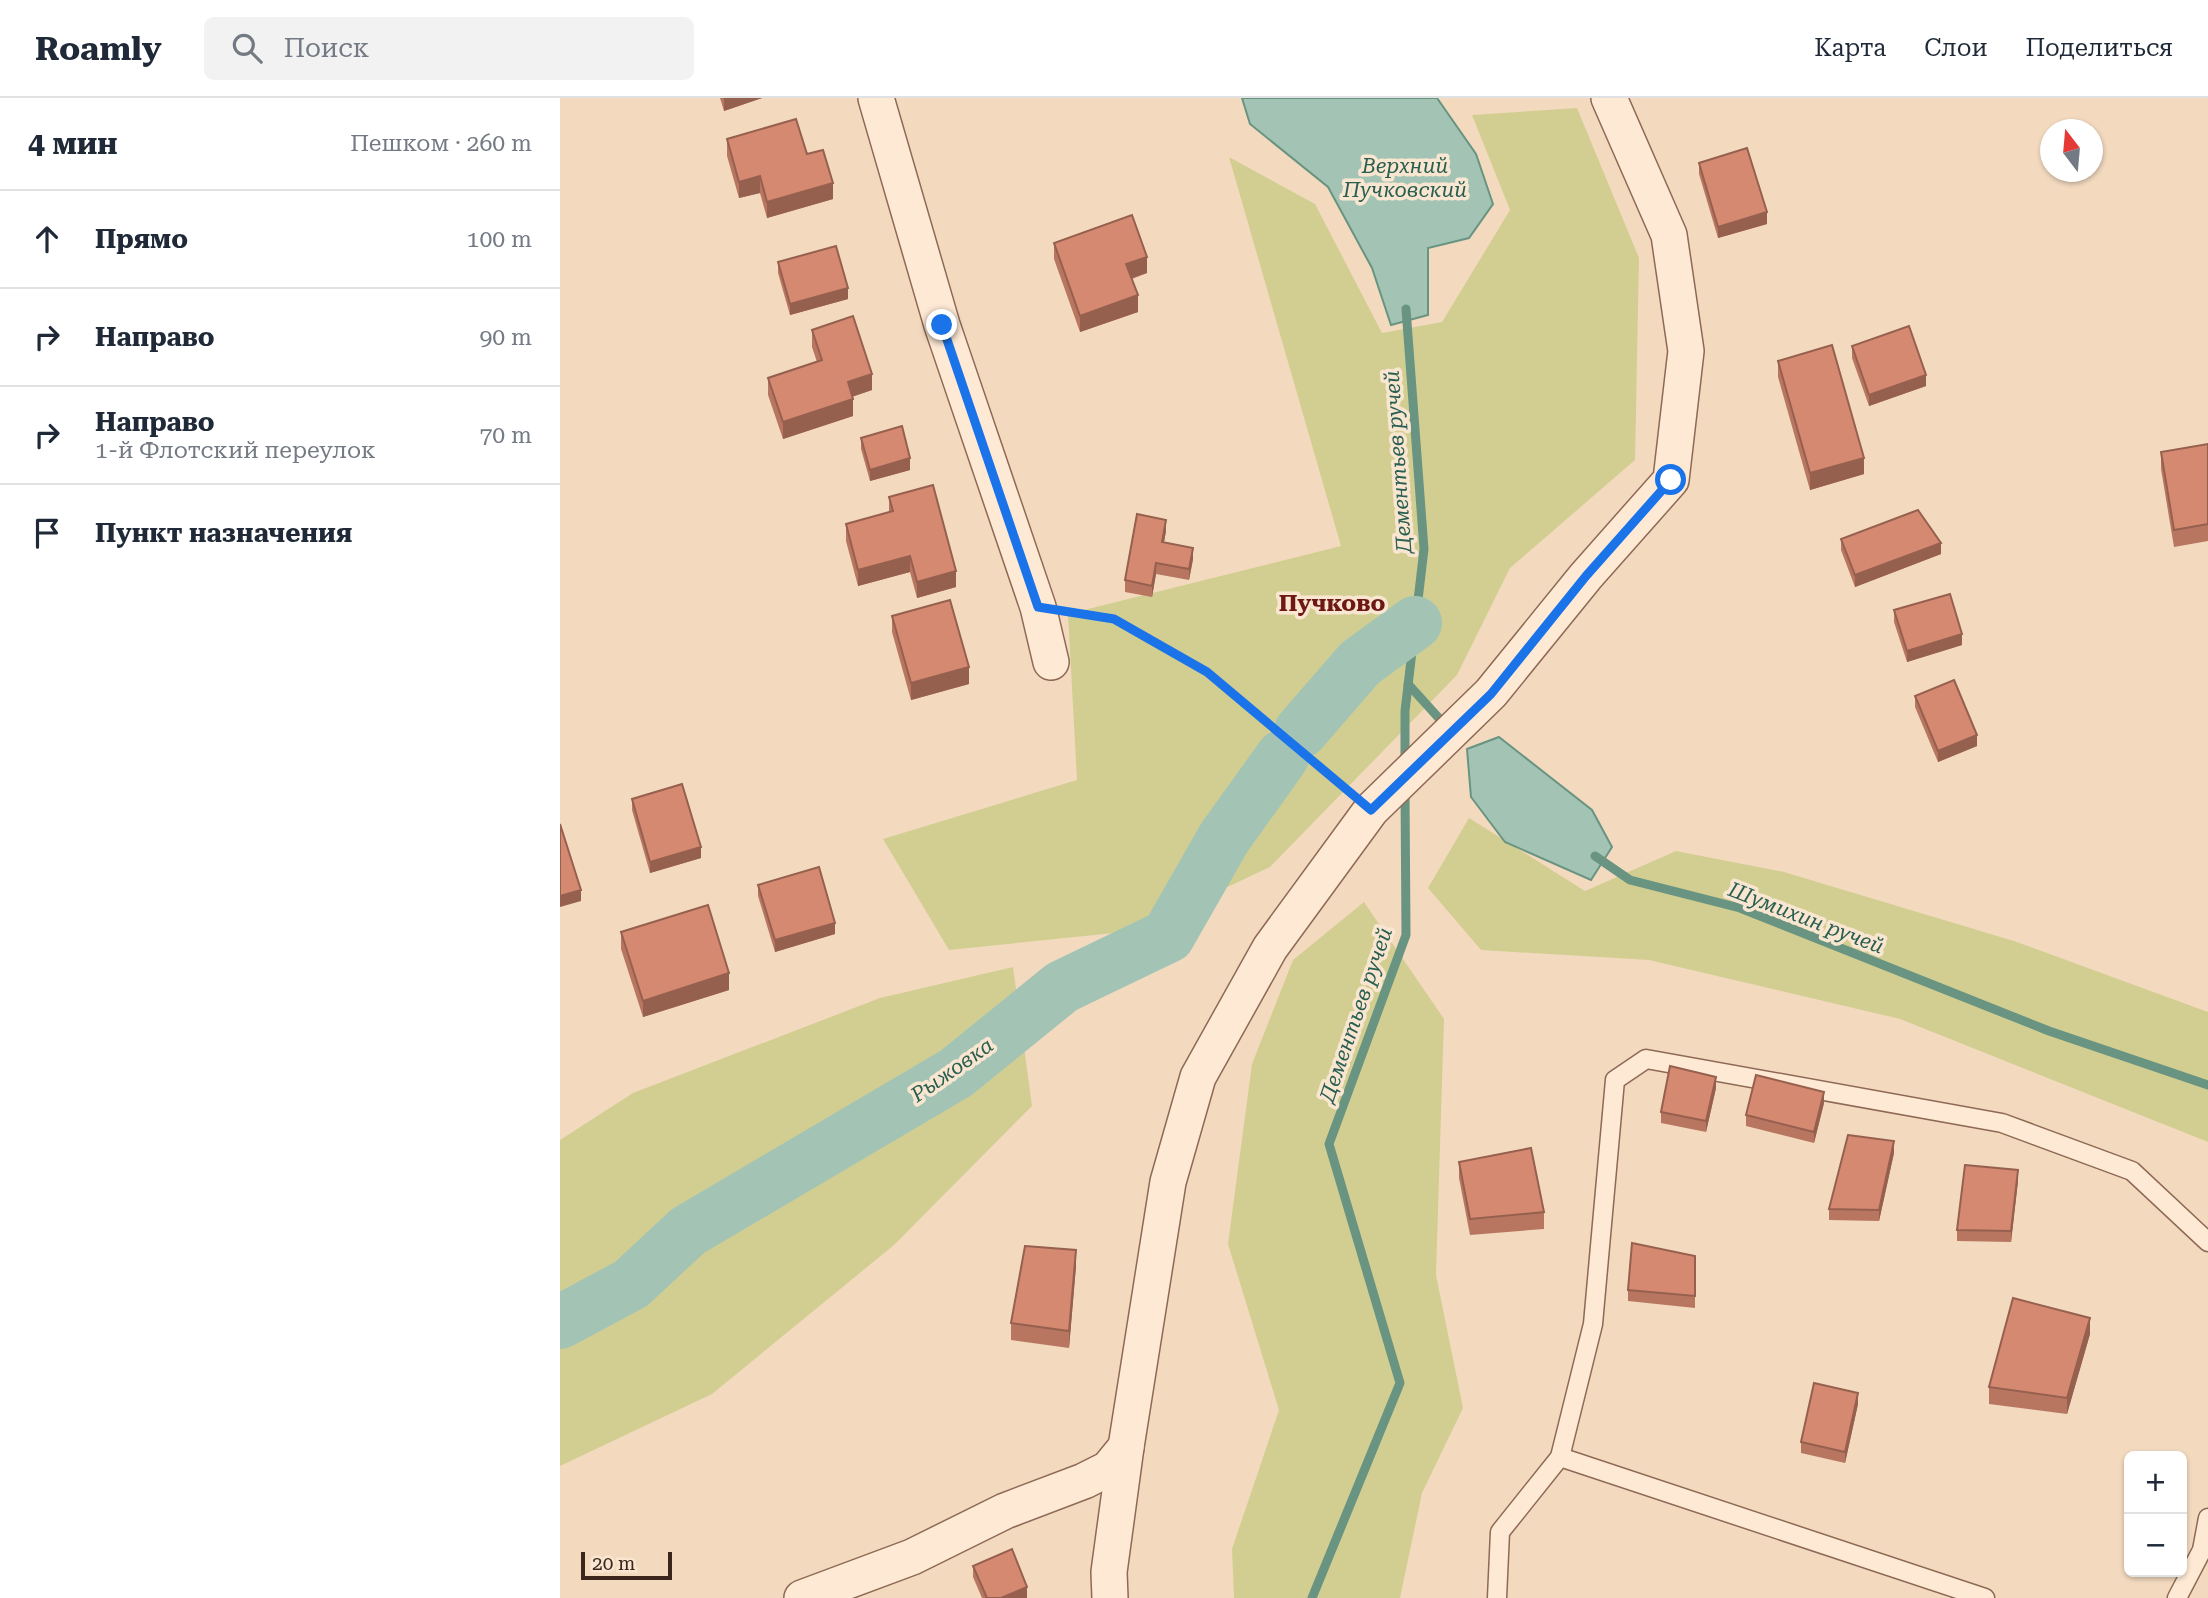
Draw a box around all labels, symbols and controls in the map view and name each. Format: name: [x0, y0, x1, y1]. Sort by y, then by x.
search box: [204, 17, 694, 80]
text: Roamly: [35, 29, 162, 68]
icon: search: [228, 29, 266, 67]
text: Поиск: [284, 33, 369, 63]
text: Карта: [1814, 34, 1886, 62]
text: Слои: [1924, 34, 1987, 62]
text: Поделиться: [2025, 34, 2173, 62]
north arrow: [2040, 119, 2103, 182]
text: 4 мин: [28, 126, 118, 161]
text: Пешком · 260 m: [350, 130, 532, 157]
water label: Верхний Пучковский: [1342, 154, 1467, 202]
icon: ahead: [28, 220, 66, 258]
text: Прямо: [95, 224, 188, 254]
text: 100 m: [467, 226, 532, 253]
route end: [926, 309, 957, 340]
icon: right: [28, 318, 66, 356]
text: Направо: [95, 322, 215, 352]
text: 90 m: [479, 324, 532, 351]
water label: Дементьев ручей: [1380, 370, 1417, 556]
text: Направо: [95, 407, 215, 437]
icon: right: [28, 416, 66, 454]
text: 70 m: [479, 422, 532, 449]
text: 1-й Флотский переулок: [95, 437, 376, 464]
route start: [1655, 464, 1686, 495]
icon: arrive: [28, 514, 66, 552]
text: Пункт назначения: [95, 518, 352, 548]
district label: Пучково: [1279, 590, 1385, 617]
water label: Шумихин ручей: [1724, 877, 1887, 959]
water label: Дементьев ручей: [1314, 924, 1397, 1108]
water label: Рыжовка: [905, 1033, 998, 1108]
map controls: [2124, 1451, 2187, 1577]
button: +: [2124, 1451, 2187, 1514]
button: −: [2124, 1514, 2187, 1577]
scale bar: [581, 1549, 672, 1581]
text: 20 m: [592, 1552, 635, 1575]

